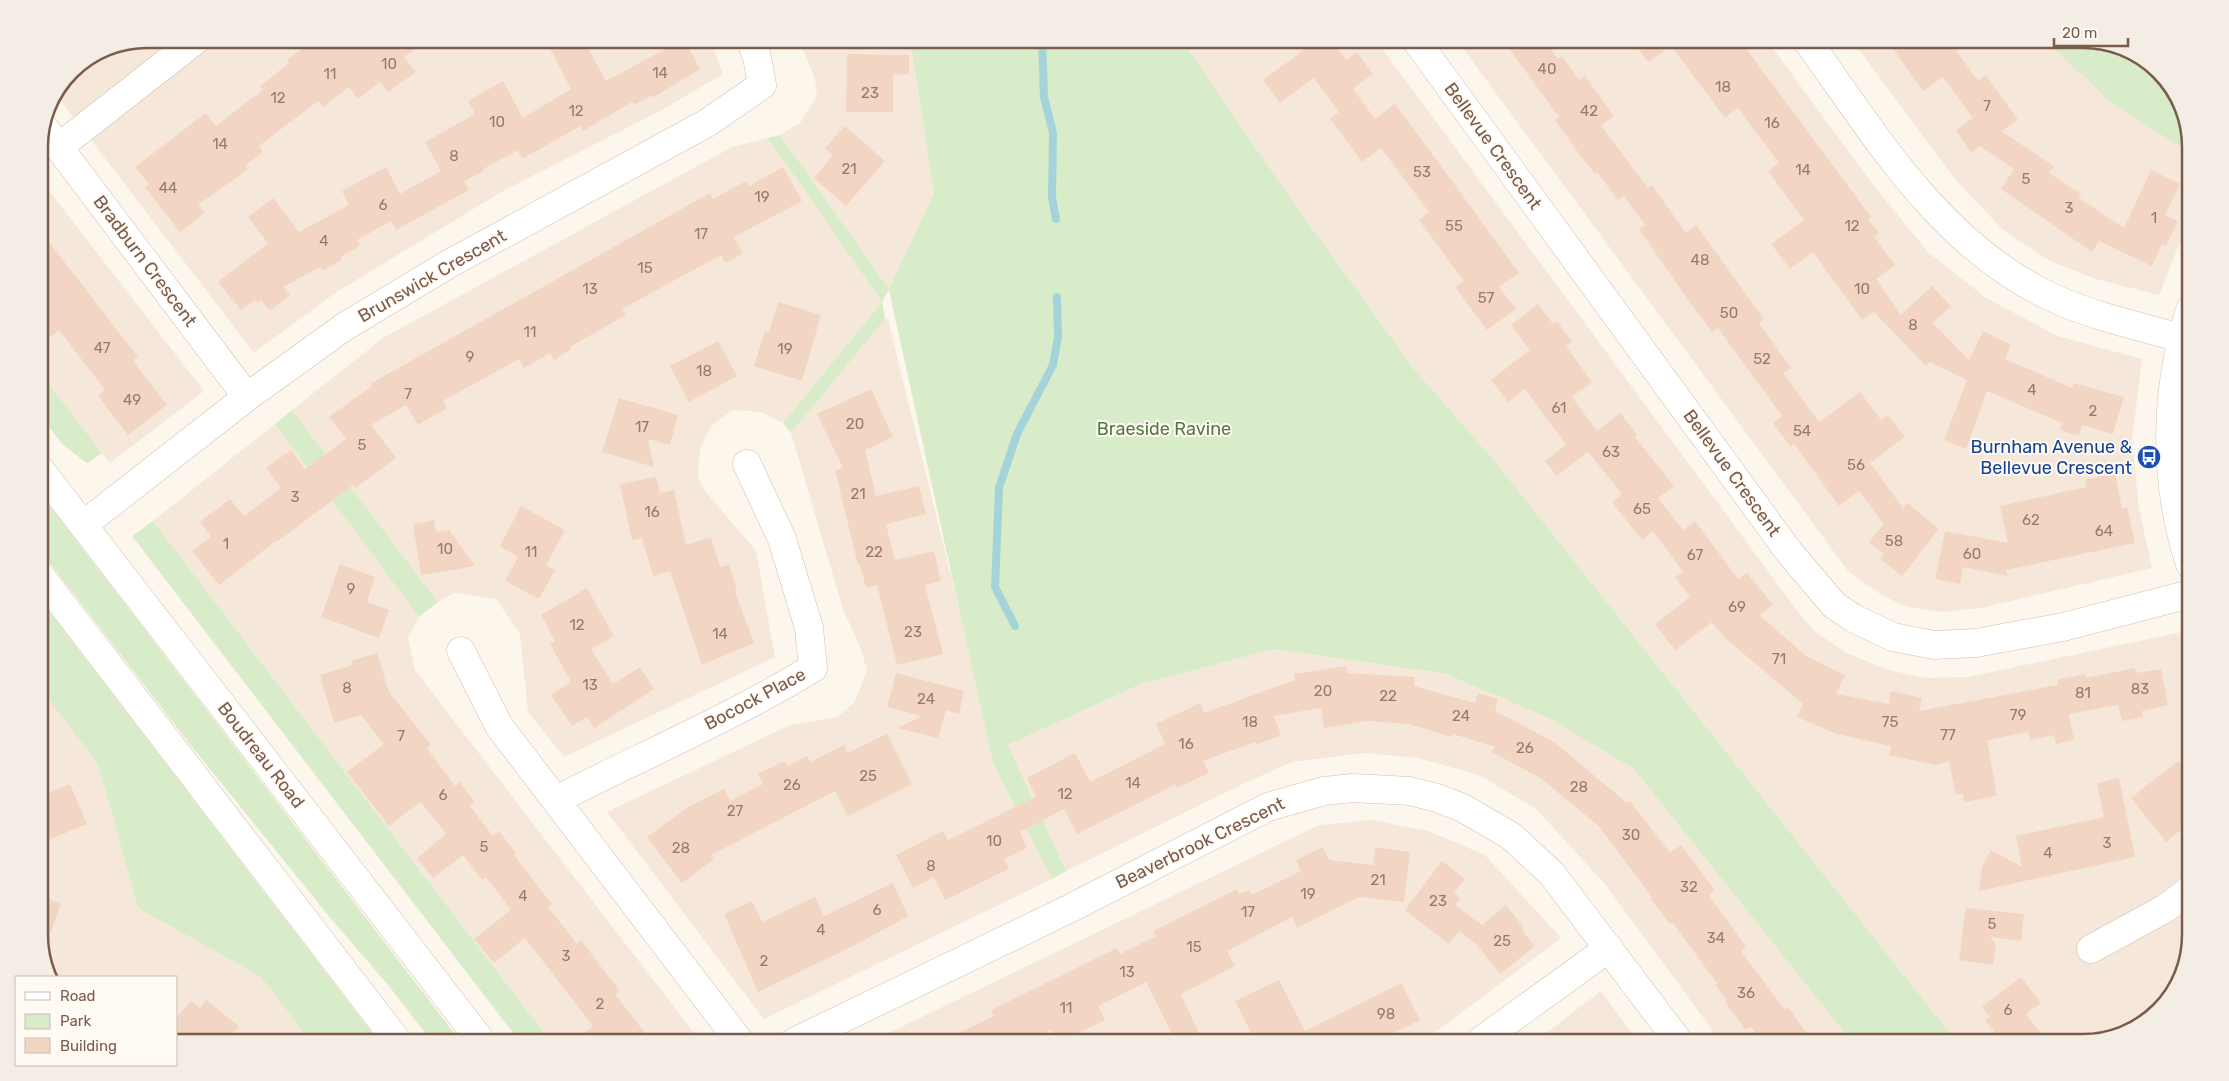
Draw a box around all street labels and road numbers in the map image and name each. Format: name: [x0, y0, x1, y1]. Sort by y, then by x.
street label: Bellevue Crescent: [1440, 78, 1546, 214]
street label: Bradburn Crescent: [88, 191, 202, 331]
street label: Brunswick Crescent: [354, 225, 510, 327]
street label: Bellevue Crescent: [1679, 405, 1785, 541]
street label: Bocock Place: [700, 663, 810, 735]
street label: Boudreau Road: [213, 698, 309, 812]
street label: Beaverbrook Crescent: [1112, 792, 1288, 894]

